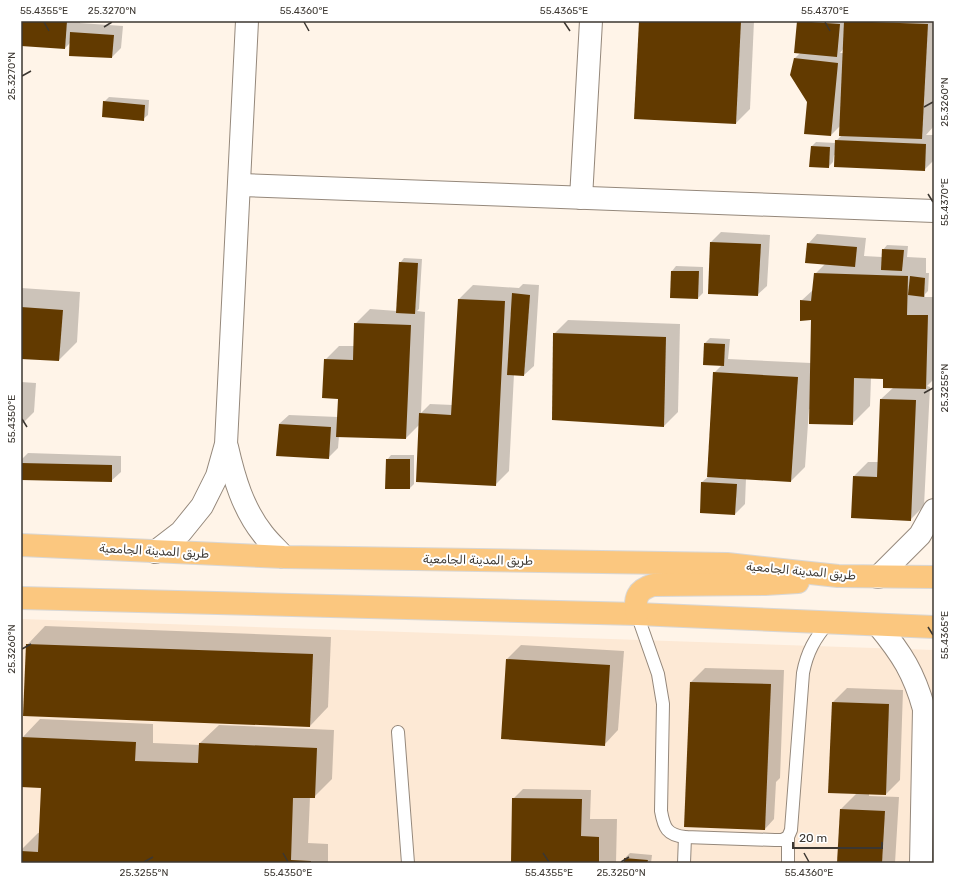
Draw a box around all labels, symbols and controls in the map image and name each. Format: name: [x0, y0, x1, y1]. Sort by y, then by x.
text: 55.4355°E: [20, 5, 68, 17]
text: 25.3270°N: [88, 5, 136, 17]
text: 55.4360°E: [280, 5, 328, 17]
text: 55.4365°E: [540, 5, 588, 17]
text: 55.4370°E: [801, 5, 849, 17]
text: 25.3270°N: [6, 52, 18, 100]
text: 25.3260°N: [939, 77, 951, 127]
text: 55.4370°E: [939, 178, 951, 226]
text: 25.3255°N: [939, 364, 951, 412]
text: 55.4350°E: [6, 395, 18, 443]
street label: طريق المدينة الجامعية: [99, 541, 209, 562]
street label: طريق المدينة الجامعية: [423, 552, 533, 569]
street label: طريق المدينة الجامعية: [745, 559, 857, 584]
text: 55.4365°E: [939, 611, 951, 659]
text: 25.3260°N: [6, 624, 18, 674]
scale bar: [793, 824, 882, 850]
text: 20 m: [799, 831, 827, 845]
text: 25.3255°N: [120, 867, 168, 879]
text: 55.4350°E: [264, 867, 312, 879]
text: 55.4355°E: [525, 867, 573, 879]
text: 25.3250°N: [596, 867, 646, 879]
text: 55.4360°E: [785, 867, 833, 879]

